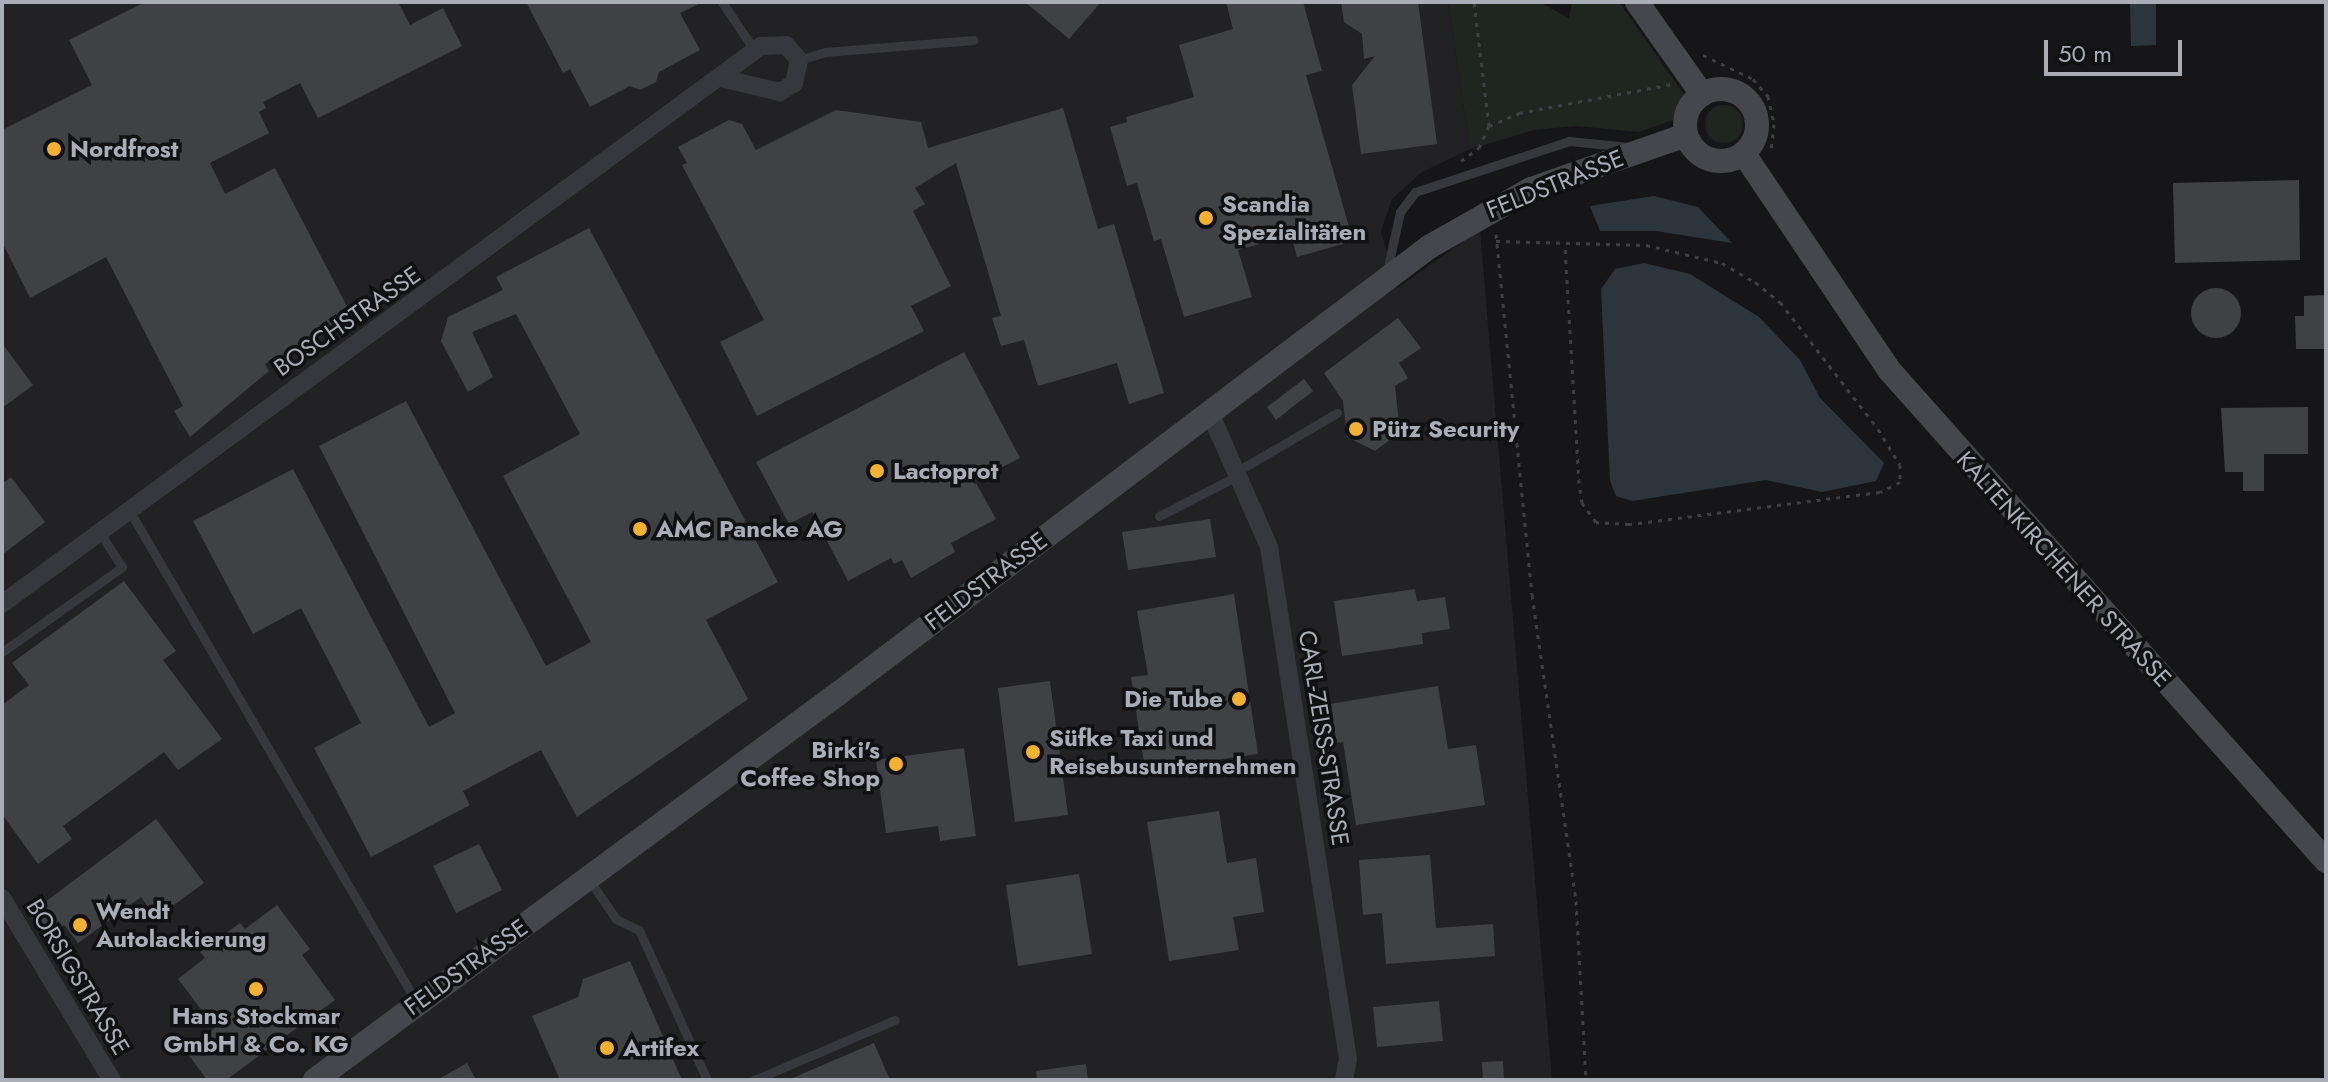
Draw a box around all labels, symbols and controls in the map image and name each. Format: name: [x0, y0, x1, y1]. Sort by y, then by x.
scale bar: [2048, 24, 2186, 74]
text: 50 m: [2058, 36, 2112, 71]
place label: Nordfrost: [70, 135, 178, 163]
marker: Nordfrost: [45, 140, 63, 158]
street label: FELDSTRASSE: [1482, 143, 1628, 225]
place label: Scandia Spezialitäten: [1222, 190, 1366, 246]
marker: Scandia Spezialitäten: [1197, 209, 1215, 227]
street label: BOSCHSTRASSE: [268, 260, 426, 382]
place label: Pütz Security: [1372, 415, 1519, 443]
marker: Pütz Security: [1347, 420, 1365, 438]
street label: KALTENKIRCHENER STRASSE: [1951, 445, 2177, 693]
place label: Lactoprot: [893, 457, 998, 485]
marker: Lactoprot: [868, 462, 886, 480]
place label: AMC Pancke AG: [656, 515, 843, 543]
marker: AMC Pancke AG: [631, 520, 649, 538]
street label: FELDSTRASSE: [919, 526, 1053, 636]
street label: CARL-ZEISS-STRASSE: [1293, 628, 1355, 848]
place label: Die Tube: [1124, 685, 1223, 713]
marker: Die Tube: [1230, 690, 1248, 708]
place label: Süfke Taxi und Reisebusunternehmen: [1049, 724, 1296, 780]
place label: Birki's Coffee Shop: [740, 736, 880, 792]
marker: Süfke Taxi und Reisebusunternehmen: [1024, 743, 1042, 761]
marker: Birki's Coffee Shop: [887, 755, 905, 773]
street label: BORSIGSTRASSE: [20, 894, 136, 1060]
place label: Wendt Autolackierung: [96, 897, 266, 953]
street label: FELDSTRASSE: [399, 913, 533, 1021]
marker: Wendt Autolackierung: [71, 916, 89, 934]
marker: Hans Stockmar GmbH & Co. KG: [247, 980, 265, 998]
place label: Hans Stockmar GmbH & Co. KG: [163, 1002, 349, 1058]
place label: Artifex: [623, 1034, 699, 1062]
marker: Artifex: [598, 1039, 616, 1057]

